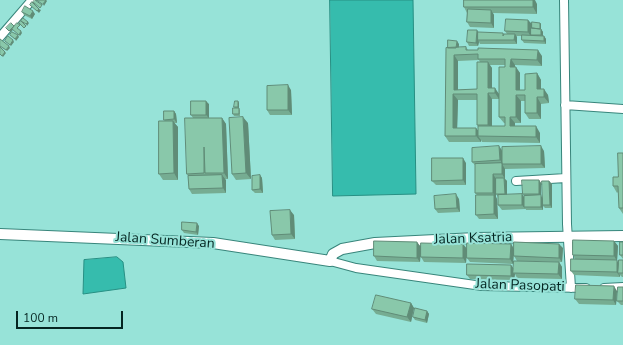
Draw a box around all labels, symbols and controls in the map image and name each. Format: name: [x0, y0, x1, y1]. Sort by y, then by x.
street label: Jalan Sumberan: [115, 229, 215, 253]
street label: Jalan Ksatria: [434, 229, 512, 249]
street label: Jalan Pasopati: [475, 276, 565, 296]
scale bar: [18, 303, 125, 329]
text: 100 m: [23, 310, 58, 326]

